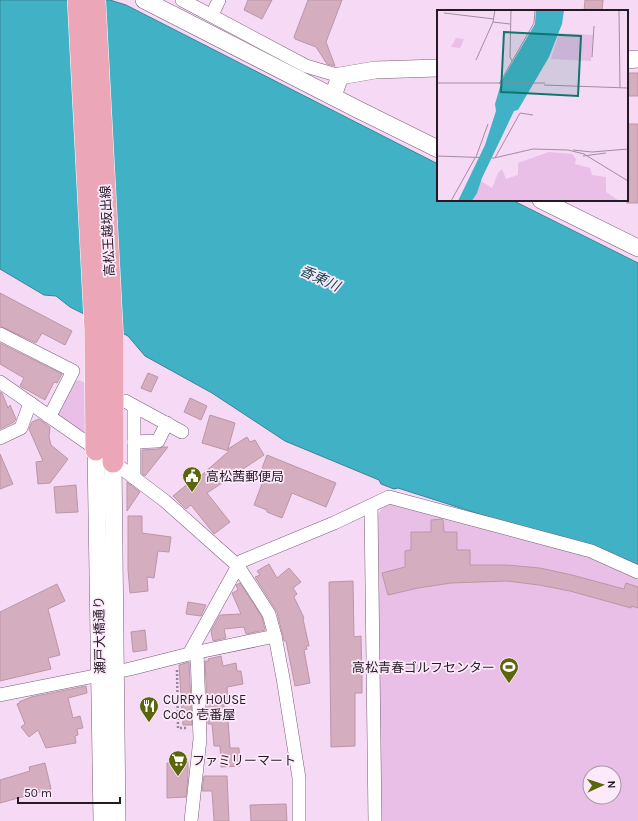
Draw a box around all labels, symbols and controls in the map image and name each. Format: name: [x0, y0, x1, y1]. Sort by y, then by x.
inset map: [437, 10, 628, 201]
street label: 高松王越坂出線: [98, 185, 117, 277]
water label: 香東川: [297, 262, 344, 296]
public building icon: 高松茜郵便局: [181, 465, 203, 493]
place label: 高松茜郵便局: [206, 469, 284, 484]
street label: 瀬戸大橋通り: [91, 596, 108, 674]
sports icon: 高松青春ゴルフセンター: [498, 656, 520, 684]
place label: 高松青春ゴルフセンター: [352, 660, 495, 675]
place label: CURRY HOUSE CoCo 壱番屋: [163, 692, 246, 722]
restaurant icon: CURRY HOUSE CoCo 壱番屋: [138, 695, 160, 723]
supermarket icon: ファミリーマート: [167, 749, 189, 777]
place label: ファミリーマート: [192, 753, 296, 768]
north arrow: [582, 765, 622, 805]
scale bar: [18, 779, 120, 805]
text: N: [605, 780, 618, 789]
text: 50 m: [24, 786, 52, 800]

